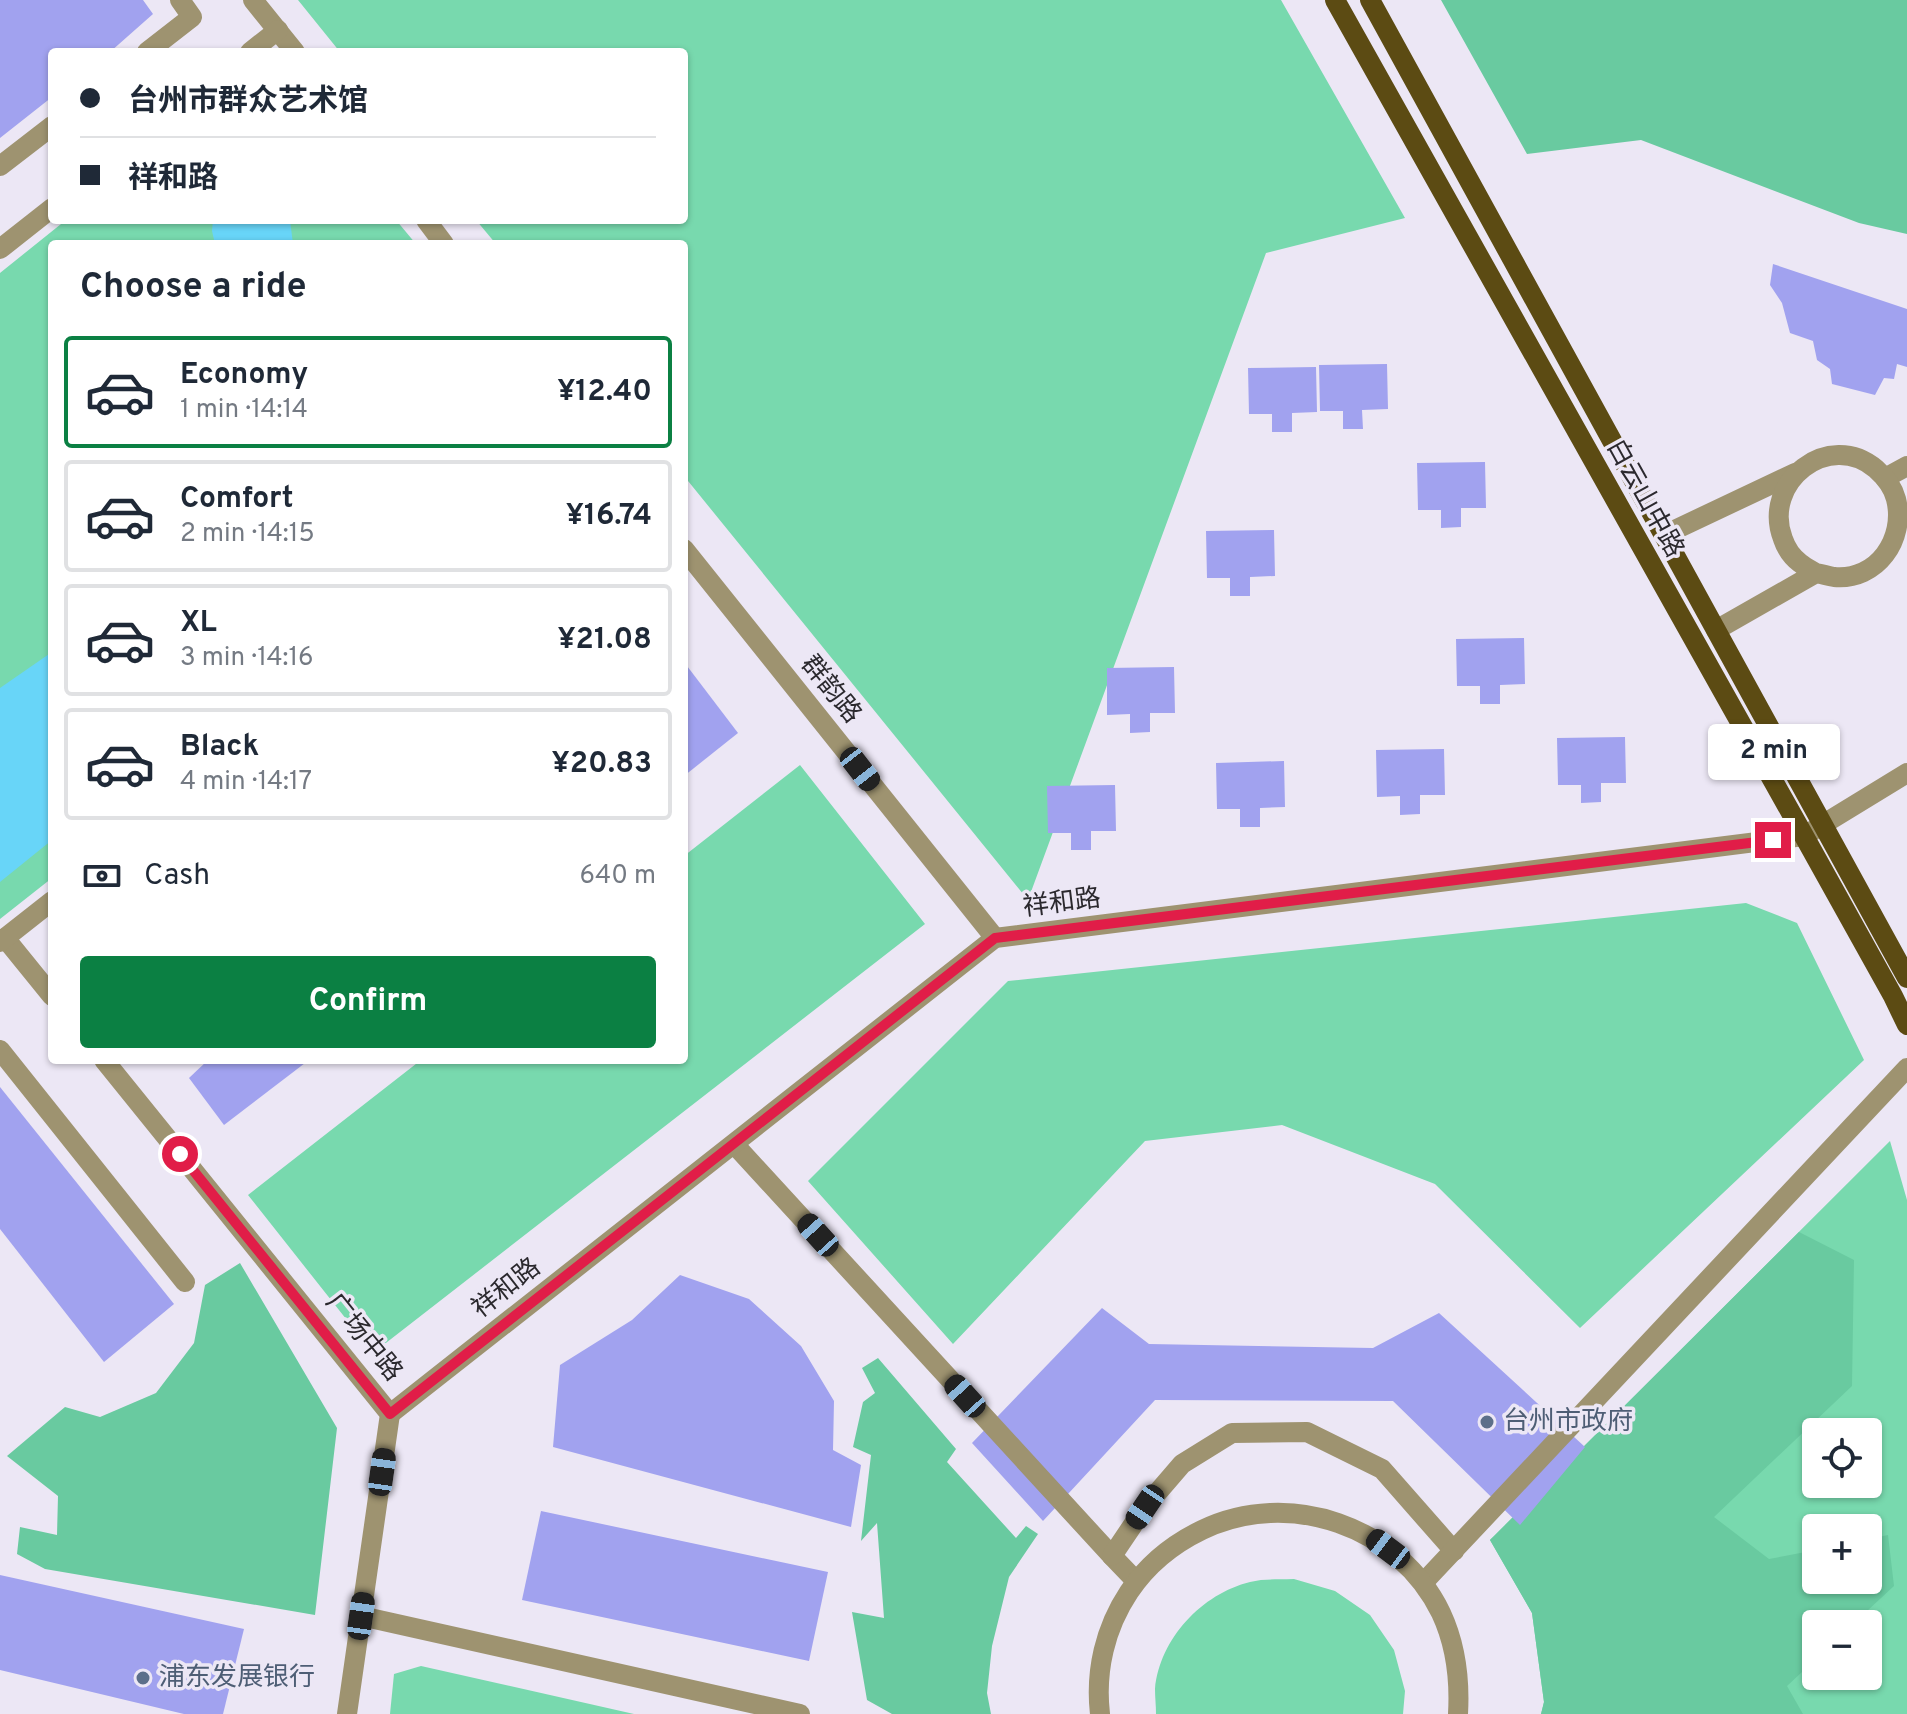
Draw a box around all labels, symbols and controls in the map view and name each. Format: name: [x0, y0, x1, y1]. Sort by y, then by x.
text: 台州市群众艺术馆: [128, 84, 368, 121]
text: 祥和路: [128, 161, 218, 198]
text: Choose a ride: [80, 265, 306, 311]
icon: car: [84, 356, 156, 428]
text: Economy: [180, 357, 308, 394]
text: ¥12.40: [557, 374, 652, 411]
text: 1 min · 14:14: [180, 394, 308, 427]
street label: 白云山中路: [1598, 434, 1690, 564]
icon: car: [84, 480, 156, 552]
text: Comfort: [180, 481, 293, 518]
text: ¥16.74: [566, 498, 652, 535]
text: 2 min · 14:15: [180, 518, 315, 551]
icon: car: [84, 604, 156, 676]
text: XL: [180, 605, 217, 642]
text: ¥21.08: [557, 622, 652, 659]
text: 3 min · 14:16: [180, 642, 314, 675]
street label: 群韵路: [793, 649, 867, 731]
callout: 2 min: [1707, 724, 1839, 780]
icon: car: [84, 728, 156, 800]
text: Black: [180, 729, 259, 766]
text: 2 min: [1740, 735, 1808, 768]
car: [836, 743, 884, 795]
text: ¥20.83: [552, 746, 652, 783]
text: 4 min · 14:17: [180, 766, 312, 799]
route end: [1755, 822, 1791, 858]
icon: cash: [80, 854, 124, 898]
text: Cash: [144, 858, 210, 895]
text: 640 m: [580, 860, 656, 893]
street label: 祥和路: [1021, 883, 1103, 925]
button: Confirm: [80, 956, 656, 1048]
route start: [162, 1136, 198, 1172]
car: [793, 1209, 843, 1261]
street label: 祥和路: [466, 1252, 548, 1326]
street label: 广场中路: [317, 1287, 409, 1389]
car: [940, 1370, 990, 1422]
place label: 台州市政府: [1503, 1406, 1633, 1439]
marker: 台州市政府: [1478, 1413, 1496, 1431]
map controls: [1802, 1418, 1882, 1690]
button: locate: [1802, 1418, 1882, 1498]
car: [367, 1447, 397, 1497]
car: [1122, 1480, 1168, 1534]
button: +: [1802, 1514, 1882, 1594]
car: [1362, 1525, 1414, 1573]
car: [346, 1591, 376, 1641]
button: −: [1802, 1610, 1882, 1690]
place label: 浦东发展银行: [159, 1662, 315, 1695]
marker: 浦东发展银行: [134, 1669, 152, 1687]

